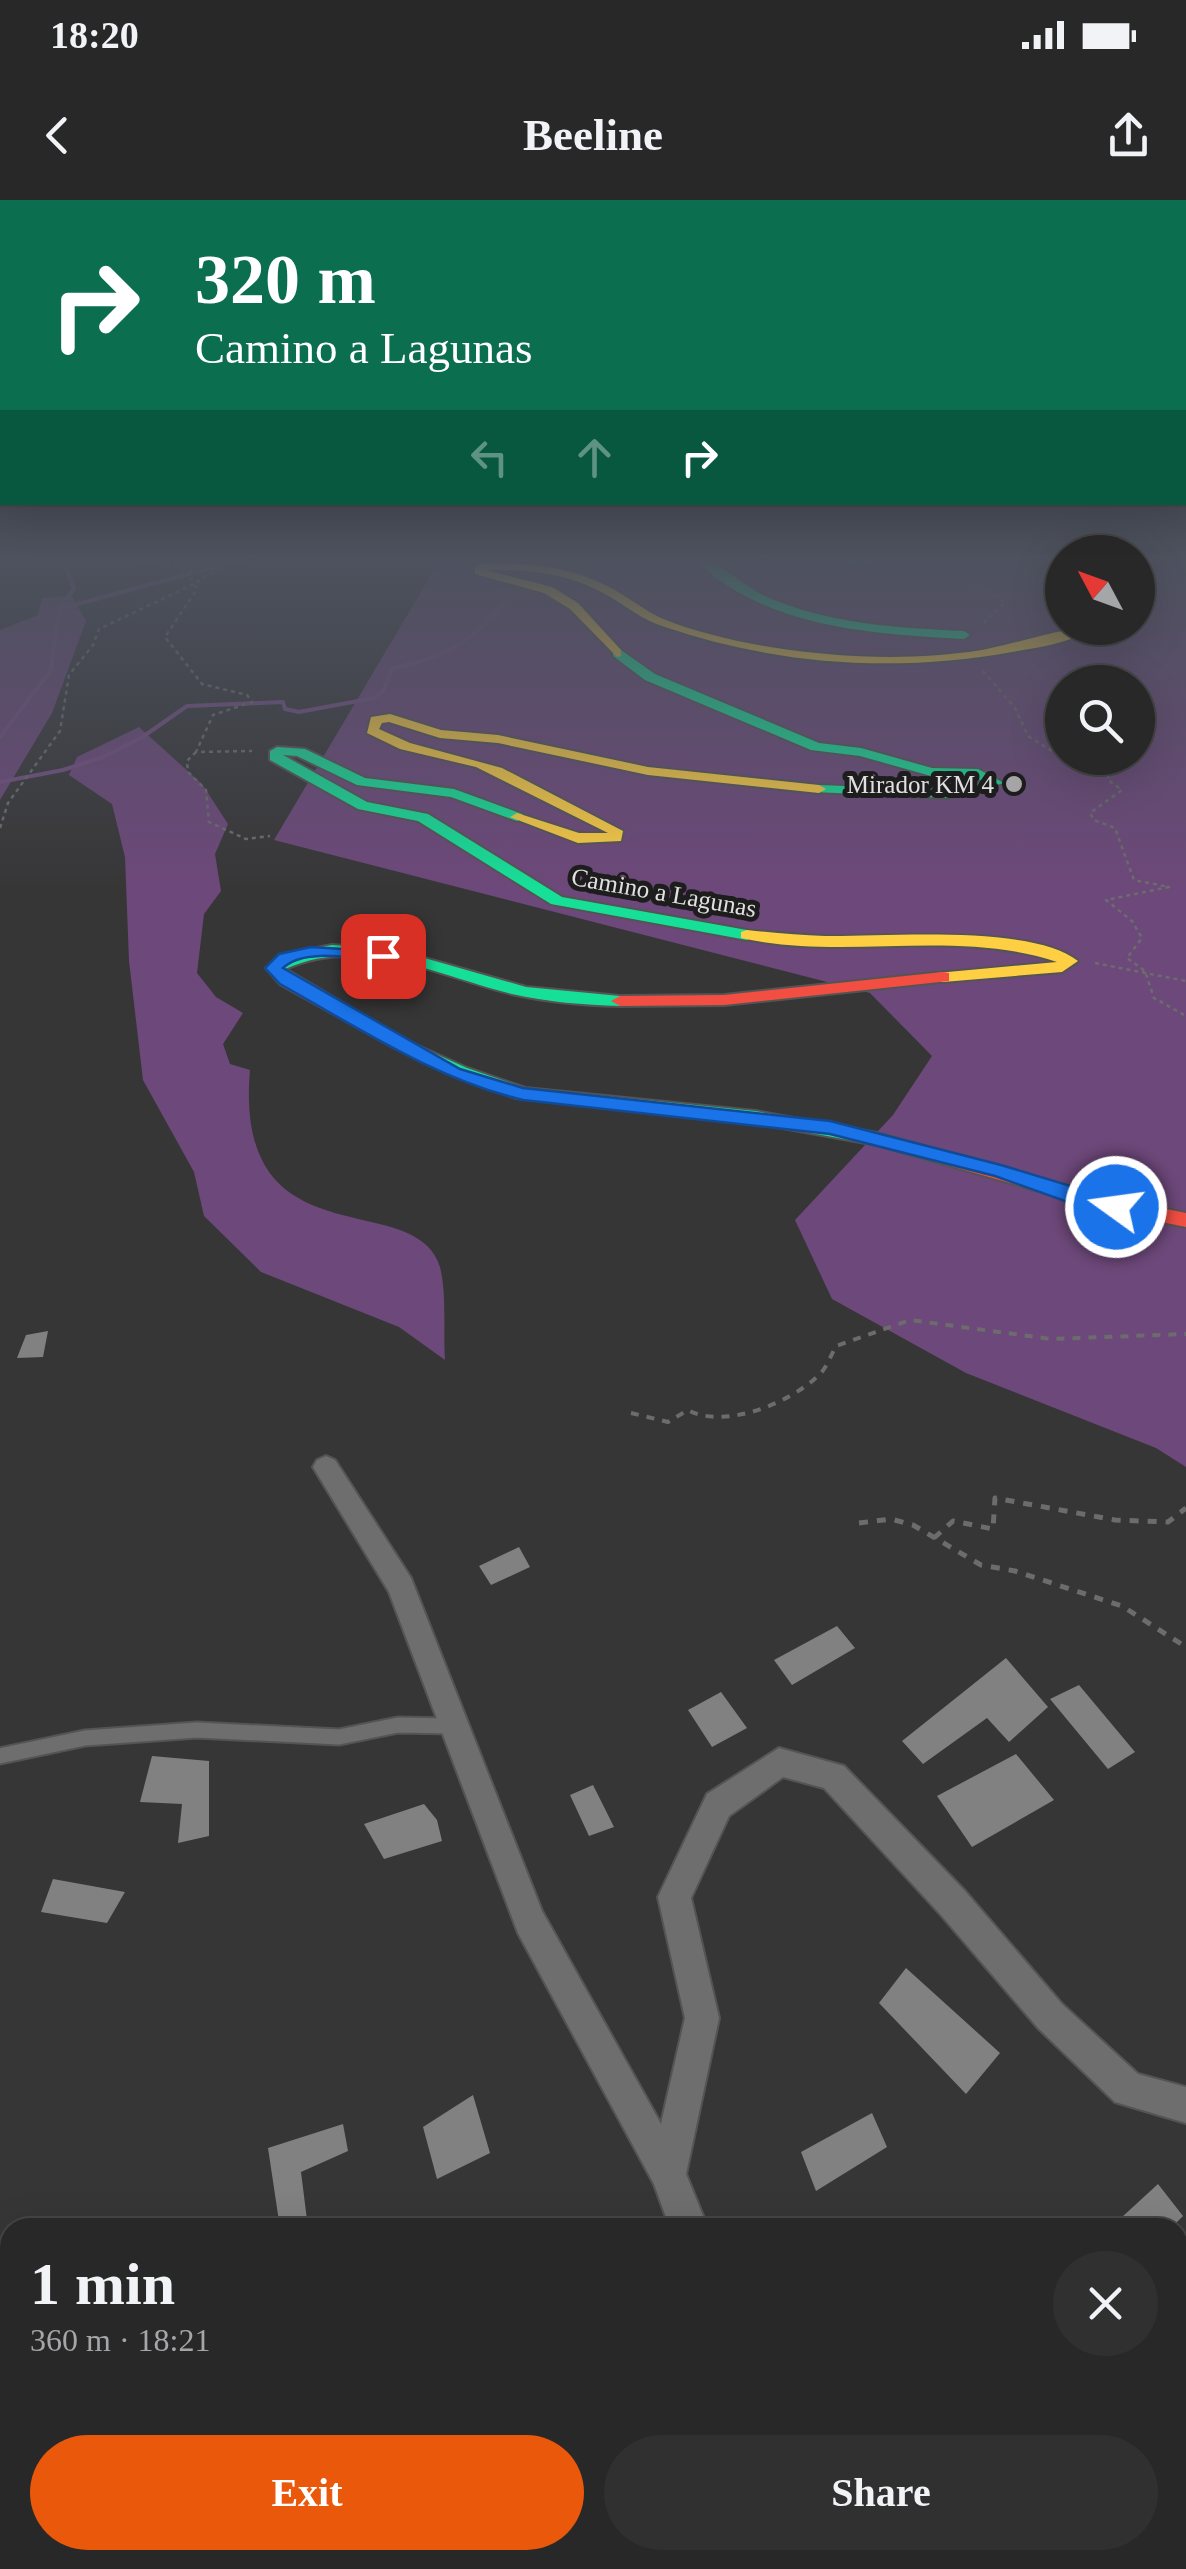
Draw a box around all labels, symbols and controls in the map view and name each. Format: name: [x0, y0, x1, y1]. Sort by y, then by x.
text: 18:20: [50, 14, 139, 56]
icon: back: [30, 108, 85, 163]
icon: share: [1101, 108, 1156, 163]
text: Beeline: [523, 110, 663, 160]
icon: right: [30, 240, 160, 370]
text: 320 m: [195, 241, 376, 318]
text: Camino a Lagunas: [195, 323, 532, 373]
icon: left: [462, 430, 517, 485]
icon: ahead: [567, 430, 622, 485]
icon: right: [672, 430, 727, 485]
north arrow: [1045, 535, 1155, 645]
map controls: [1045, 535, 1155, 775]
button: search: [1045, 665, 1155, 775]
place label: Mirador KM 4: [847, 771, 994, 798]
marker: Mirador KM 4: [1003, 773, 1025, 795]
street label: Camino a Lagunas: [569, 863, 759, 922]
pin: [341, 914, 426, 999]
icon: arrive: [356, 929, 411, 984]
position arrow: [1064, 1155, 1168, 1259]
text: 1 min: [30, 2251, 175, 2317]
button: close: [1053, 2251, 1158, 2356]
text: 360 m · 18:21: [30, 2322, 210, 2358]
button: Exit: [30, 2435, 584, 2550]
button: Share: [604, 2435, 1158, 2550]

